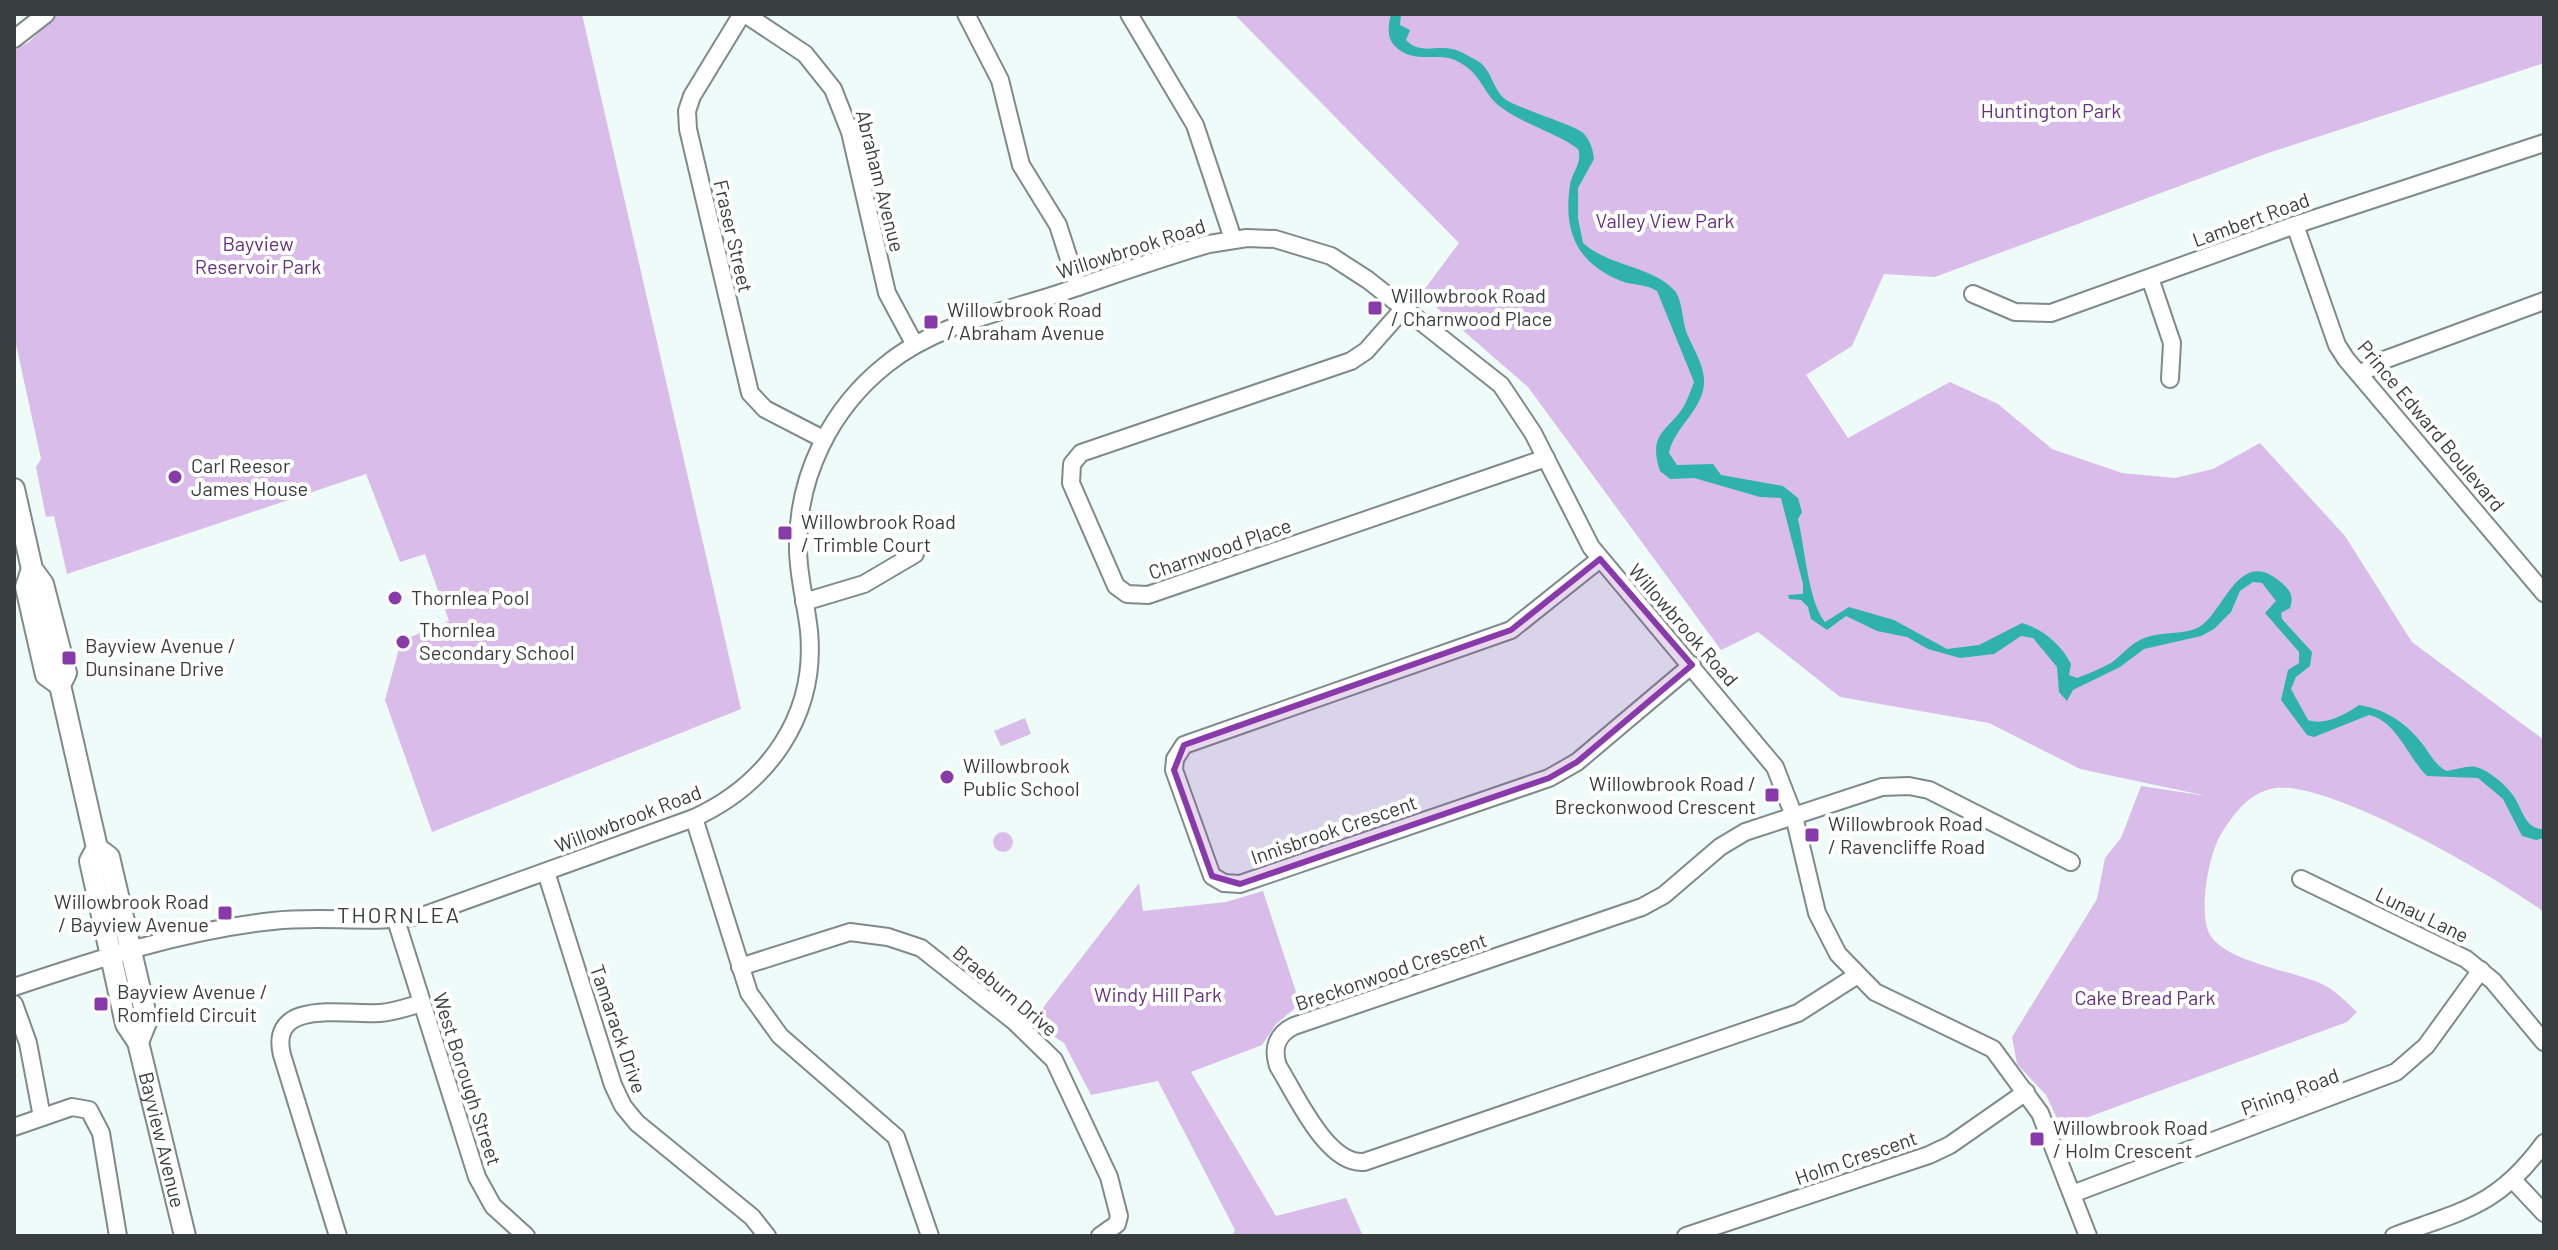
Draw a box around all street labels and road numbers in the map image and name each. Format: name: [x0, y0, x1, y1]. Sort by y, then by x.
street label: Abraham Avenue: [852, 107, 910, 254]
street label: Fraser Street: [709, 177, 759, 294]
street label: Lambert Road: [2189, 187, 2312, 251]
street label: Willowbrook Road: [1053, 213, 1208, 283]
street label: Prince Edward Boulevard: [2353, 335, 2510, 516]
street label: Charnwood Place: [1145, 512, 1294, 584]
street label: Willowbrook Road: [1624, 558, 1744, 691]
street label: Willowbrook Road: [551, 779, 704, 857]
street label: Innisbrook Crescent: [1248, 789, 1420, 869]
street label: Lunau Lane: [2372, 881, 2473, 947]
street label: Breckonwood Crescent: [1292, 927, 1490, 1015]
street label: Braeburn Drive: [949, 940, 1063, 1041]
street label: Tamarack Drive: [586, 961, 652, 1096]
street label: West Borough Street: [429, 989, 507, 1168]
street label: Pining Road: [2237, 1062, 2342, 1120]
street label: Bayview Avenue: [135, 1069, 191, 1210]
street label: Holm Crescent: [1791, 1125, 1920, 1189]

